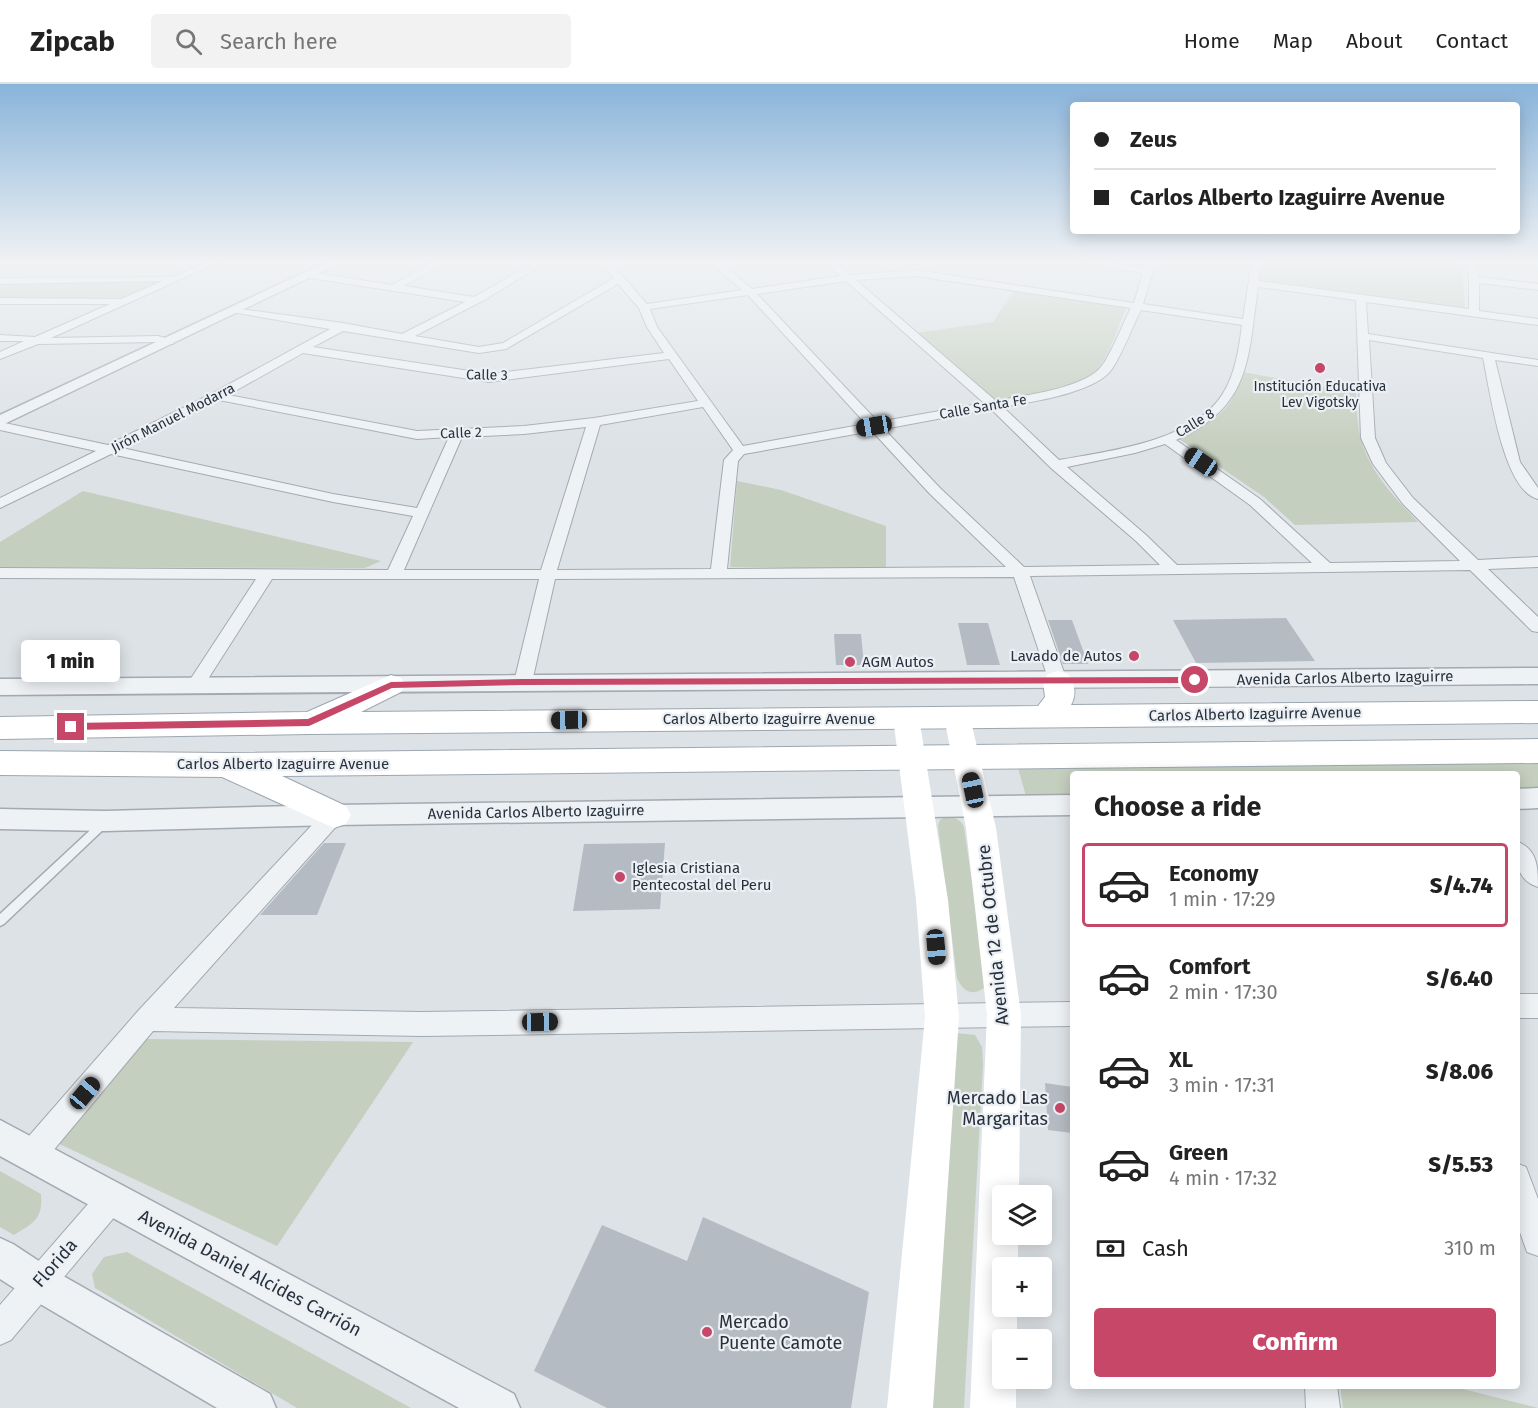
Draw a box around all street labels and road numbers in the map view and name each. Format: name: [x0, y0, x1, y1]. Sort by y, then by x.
street label: Calle 3: [466, 366, 508, 384]
street label: Jirón Manuel Modarra: [108, 379, 238, 457]
street label: Calle Santa Fe: [938, 391, 1028, 423]
street label: Calle 8: [1172, 405, 1218, 441]
street label: Calle 2: [440, 424, 482, 442]
street label: Avenida Carlos Alberto Izaguirre: [1236, 667, 1454, 689]
street label: Carlos Alberto Izaguirre Avenue: [1149, 703, 1361, 725]
street label: Carlos Alberto Izaguirre Avenue: [663, 710, 875, 728]
street label: Carlos Alberto Izaguirre Avenue: [177, 755, 389, 773]
street label: Avenida Carlos Alberto Izaguirre: [427, 801, 645, 823]
street label: Avenida 12 de Octubre: [973, 844, 1013, 1026]
street label: Avenida Daniel Alcides Carrión: [135, 1205, 365, 1341]
street label: Florida: [28, 1234, 82, 1292]

